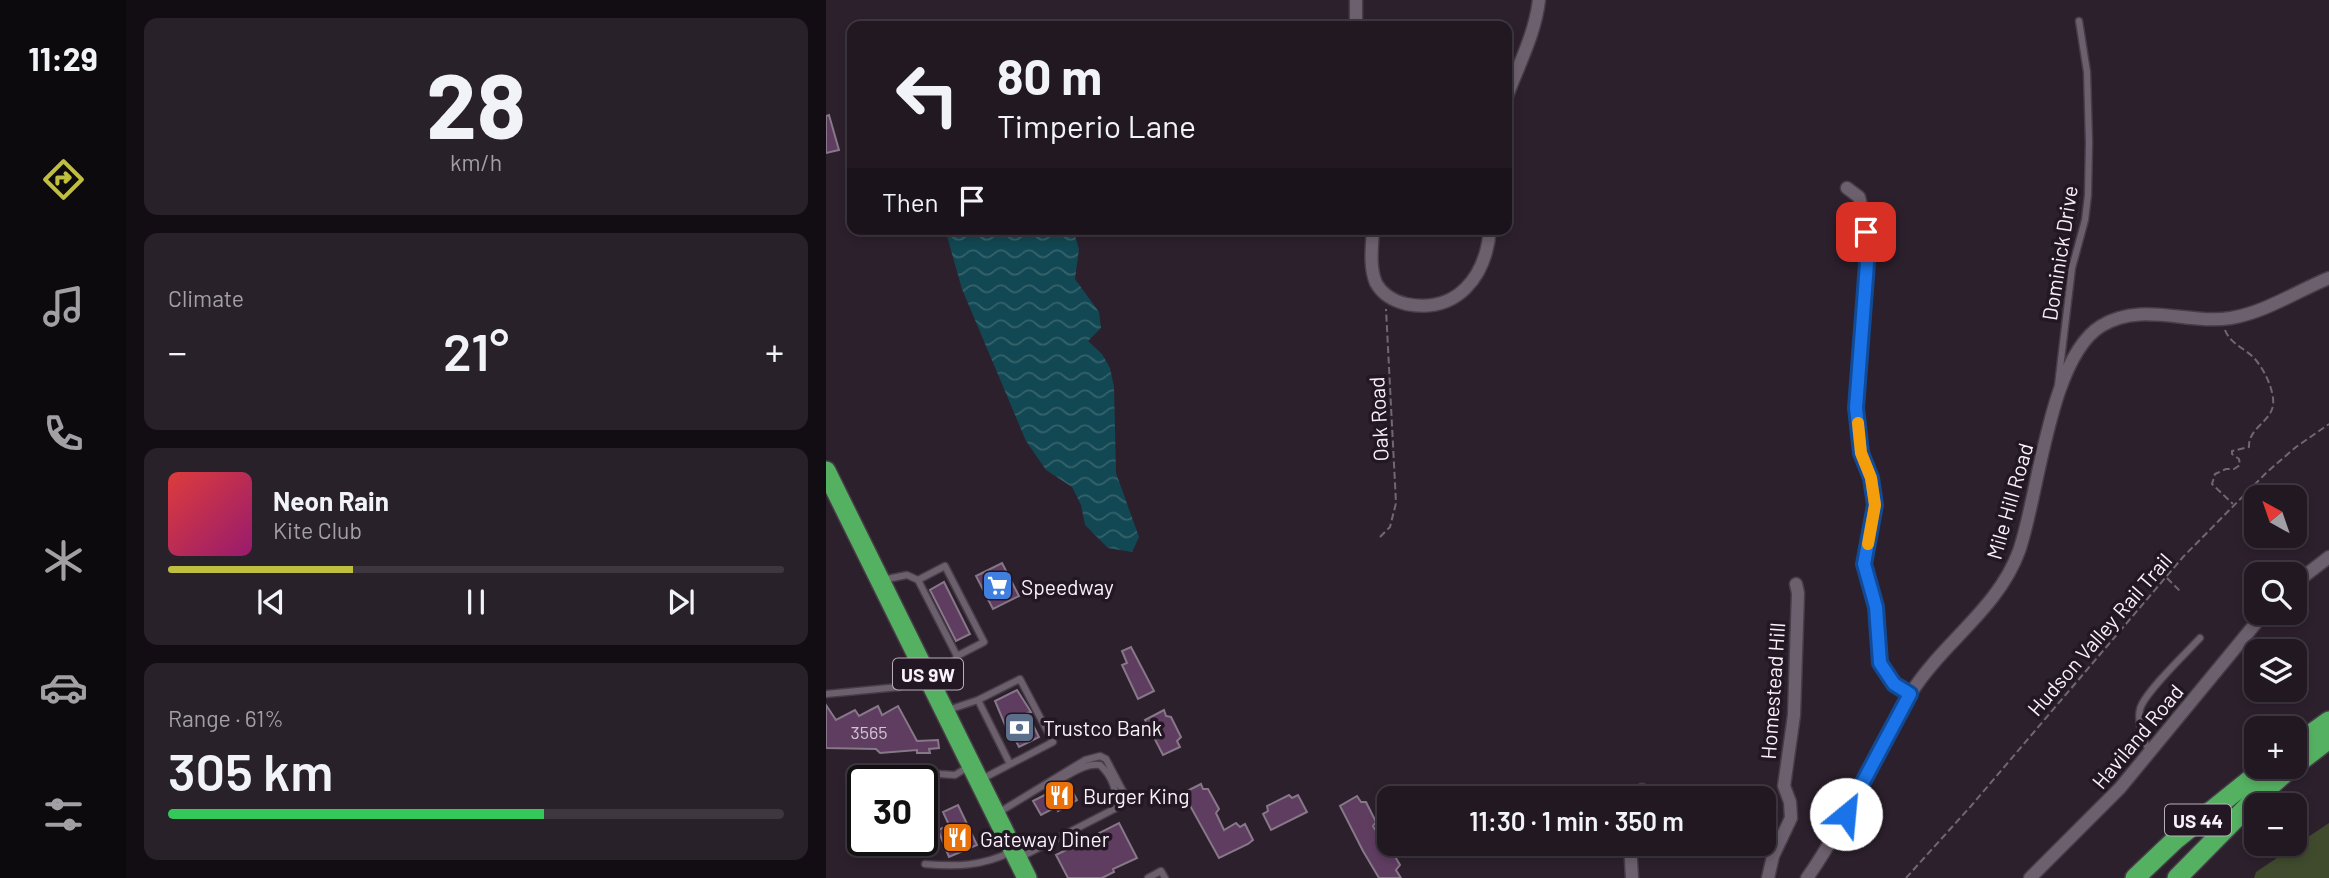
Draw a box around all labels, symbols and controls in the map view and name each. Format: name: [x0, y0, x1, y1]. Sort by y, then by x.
text: 11:29: [28, 39, 98, 77]
text: 80 m: [997, 46, 1102, 105]
text: 28: [426, 48, 526, 157]
icon: left: [882, 49, 973, 140]
text: Timperio Lane: [997, 106, 1196, 144]
text: km/h: [450, 148, 502, 176]
icon: directions: [39, 155, 88, 204]
icon: arrive: [953, 182, 991, 220]
street label: Dominick Drive: [2036, 184, 2082, 322]
text: Then: [882, 186, 939, 217]
pin: [1836, 202, 1896, 262]
icon: arrive: [1847, 213, 1885, 251]
icon: music: [39, 282, 88, 331]
text: Climate: [168, 284, 244, 312]
text: 21°: [443, 319, 509, 381]
text: −: [168, 328, 187, 374]
text: +: [765, 328, 784, 374]
street label: Oak Road: [1363, 376, 1393, 462]
icon: phone: [39, 409, 88, 458]
street label: Mile Hill Road: [1980, 440, 2038, 562]
text: Neon Rain: [273, 485, 389, 516]
north arrow: [2244, 485, 2306, 548]
map controls: [2244, 485, 2307, 856]
text: Kite Club: [273, 516, 362, 544]
icon: climate: [39, 536, 88, 585]
street label: Hudson Valley Rail Trail: [2022, 548, 2176, 720]
button: search: [2244, 562, 2307, 625]
supermarket icon: Speedway: [981, 569, 1015, 603]
place label: Speedway: [1021, 574, 1114, 599]
icon: previous: [252, 583, 290, 621]
icon: pause: [457, 583, 495, 621]
icon: next: [662, 583, 700, 621]
street label: Homestead Hill: [1755, 622, 1789, 760]
button: layers: [2244, 639, 2307, 702]
road number: US 9W: [893, 659, 963, 690]
icon: car: [39, 663, 88, 712]
street label: Haviland Road: [2086, 679, 2188, 793]
text: Range · 61%: [168, 704, 284, 732]
bank icon: Trustco Bank: [1003, 710, 1037, 744]
place label: Trustco Bank: [1043, 715, 1162, 740]
button: +: [2244, 716, 2307, 779]
house number: 3565: [850, 721, 888, 743]
text: 305 km: [168, 739, 333, 801]
speed limit sign: 30: [847, 765, 938, 856]
position arrow: [1809, 777, 1883, 851]
restaurant icon: Burger King: [1043, 778, 1077, 812]
place label: Burger King: [1083, 783, 1190, 808]
icon: filters: [39, 790, 88, 839]
button: −: [2244, 793, 2307, 856]
road number: US 44: [2165, 804, 2231, 835]
text: 11:30 · 1 min · 350 m: [1469, 805, 1684, 836]
restaurant icon: Gateway Diner: [940, 821, 974, 855]
place label: Gateway Diner: [980, 826, 1110, 851]

